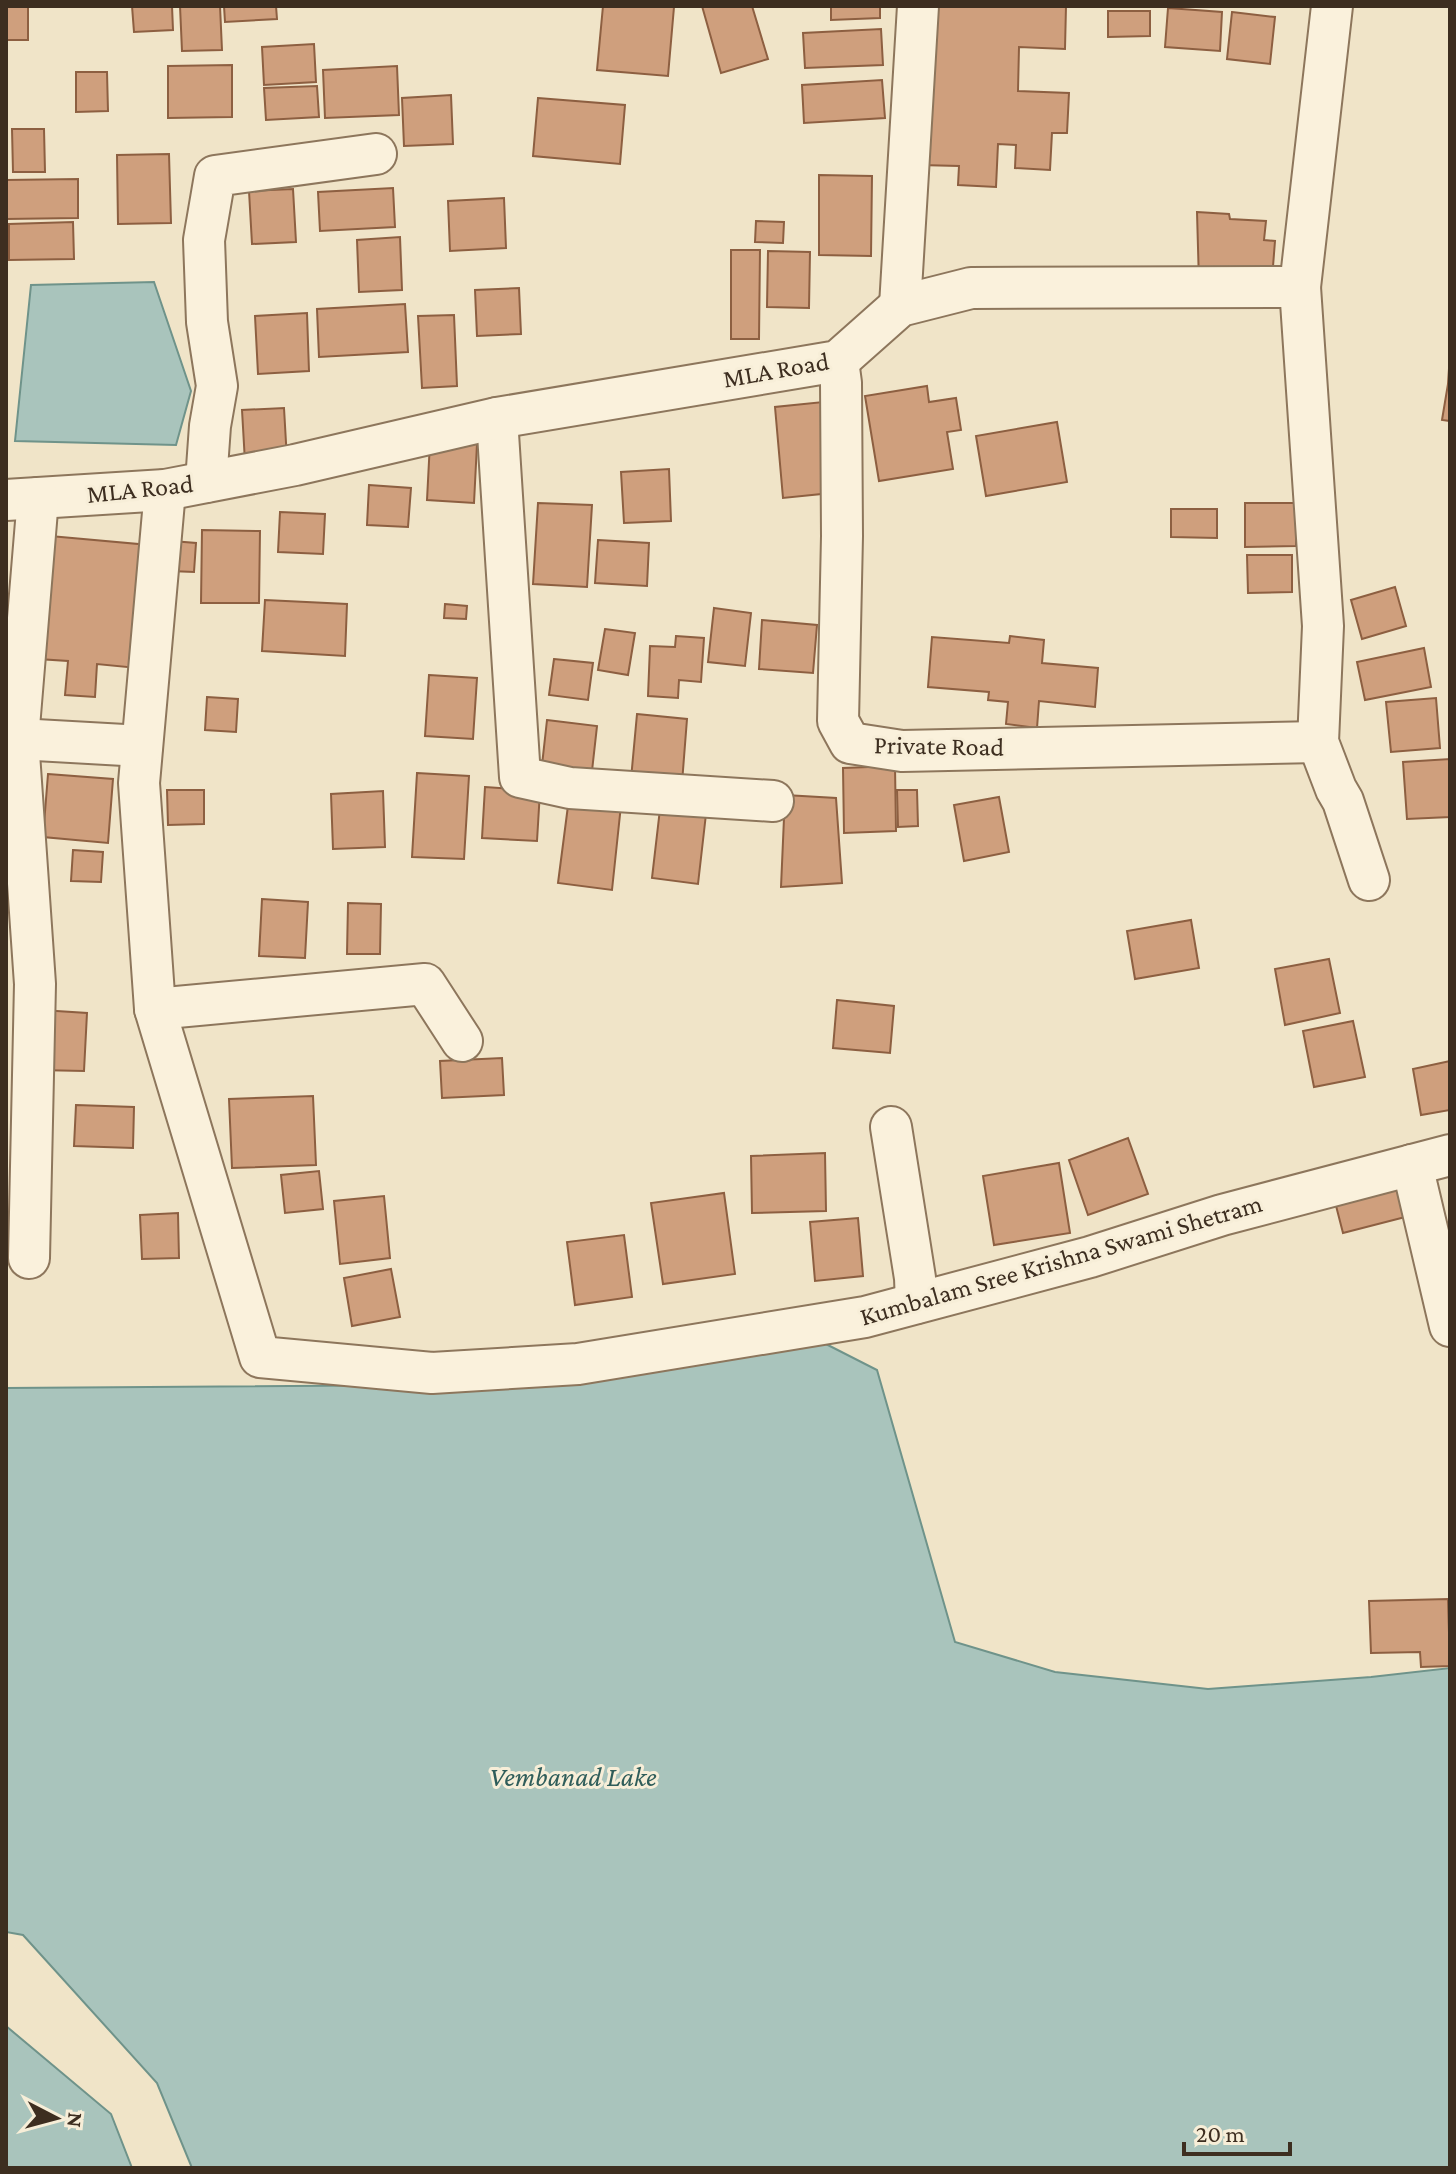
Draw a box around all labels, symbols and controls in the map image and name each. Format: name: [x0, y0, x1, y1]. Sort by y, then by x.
street label: MLA Road: [721, 346, 831, 394]
street label: MLA Road: [85, 469, 195, 509]
street label: Private Road: [874, 730, 1005, 762]
street label: Kumbalam Sree Krishna Swami Shetram: [857, 1189, 1266, 1331]
water label: Vembanad Lake: [489, 1761, 657, 1792]
north arrow: [16, 2078, 96, 2158]
scale bar: [1184, 2106, 1290, 2156]
text: N: [62, 2111, 89, 2129]
text: 20 m: [1196, 2120, 1245, 2147]

